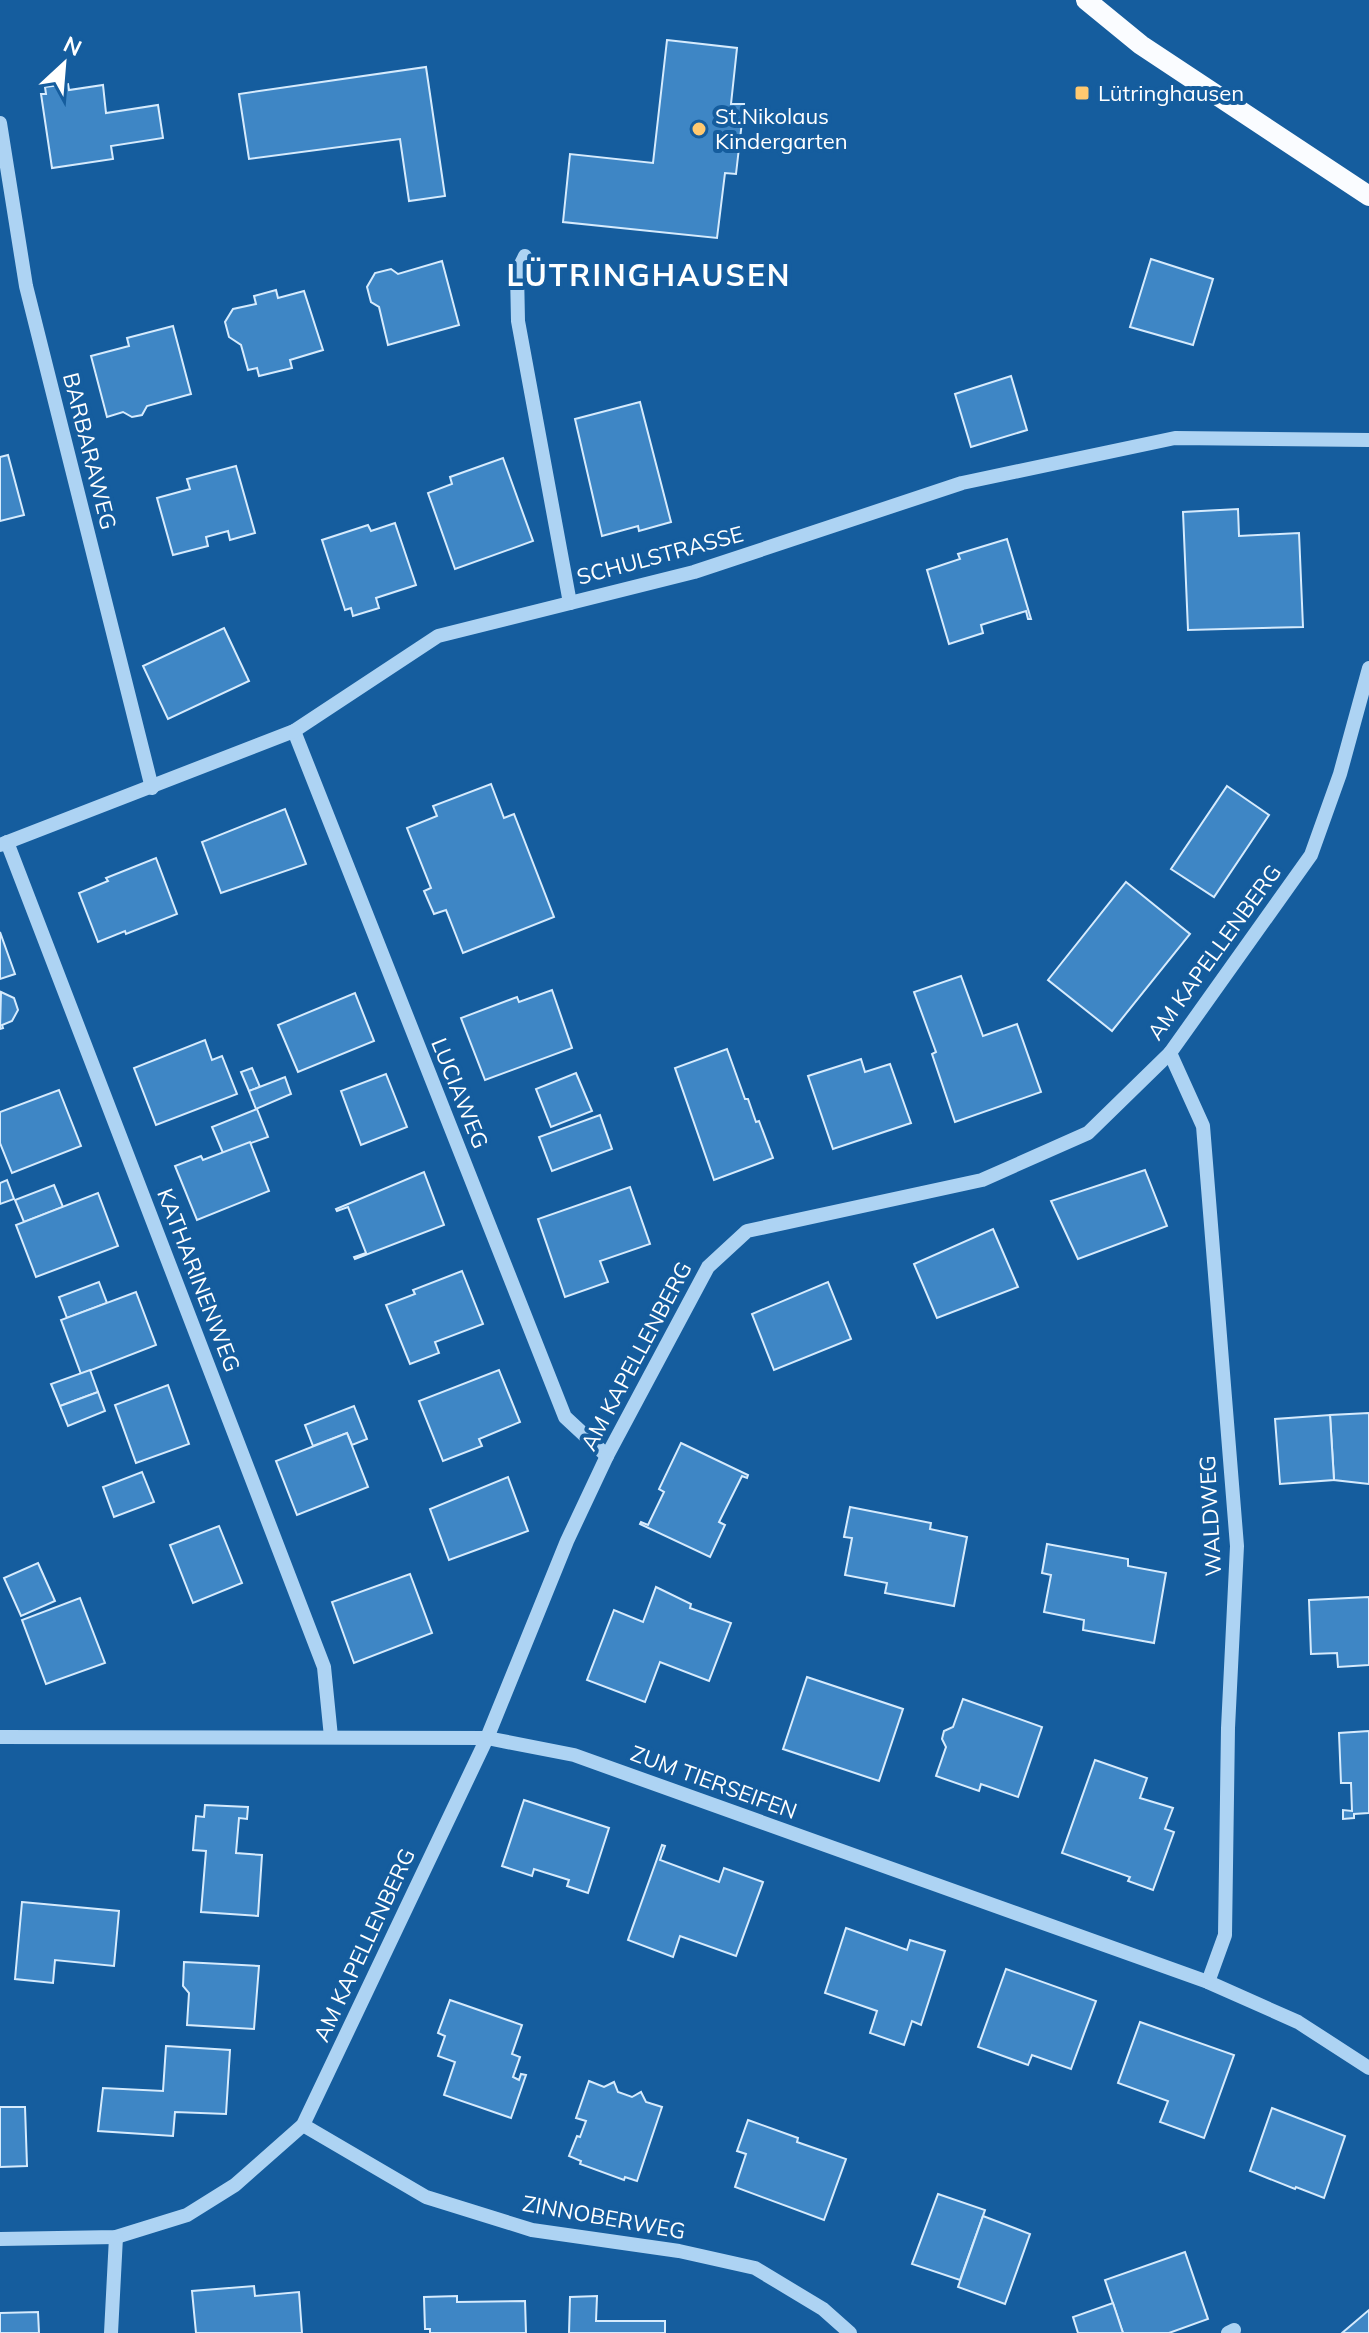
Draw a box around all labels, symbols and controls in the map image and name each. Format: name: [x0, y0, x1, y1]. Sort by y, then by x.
north arrow: [24, 24, 104, 104]
text: N: [59, 30, 86, 62]
place label: Lütringhausen: [1098, 79, 1244, 107]
marker: Lütringhausen: [1073, 84, 1091, 102]
place label: St.Nikolaus Kindergarten: [715, 102, 848, 155]
marker: St.Nikolaus Kindergarten: [690, 120, 708, 138]
district label: LÜTRINGHAUSEN: [507, 256, 791, 294]
street label: BARBARAWEG: [57, 370, 123, 532]
street label: SCHULSTRASSE: [574, 519, 746, 591]
street label: AM KAPELLENBERG: [1141, 859, 1287, 1045]
street label: LUCIAWEG: [425, 1034, 495, 1152]
street label: KATHARINENWEG: [151, 1184, 247, 1376]
street label: AM KAPELLENBERG: [574, 1257, 698, 1455]
street label: WALDWEG: [1193, 1455, 1227, 1577]
street label: ZUM TIERSEIFEN: [627, 1739, 801, 1825]
street label: AM KAPELLENBERG: [307, 1844, 421, 2046]
street label: ZINNOBERWEG: [520, 2189, 688, 2245]

